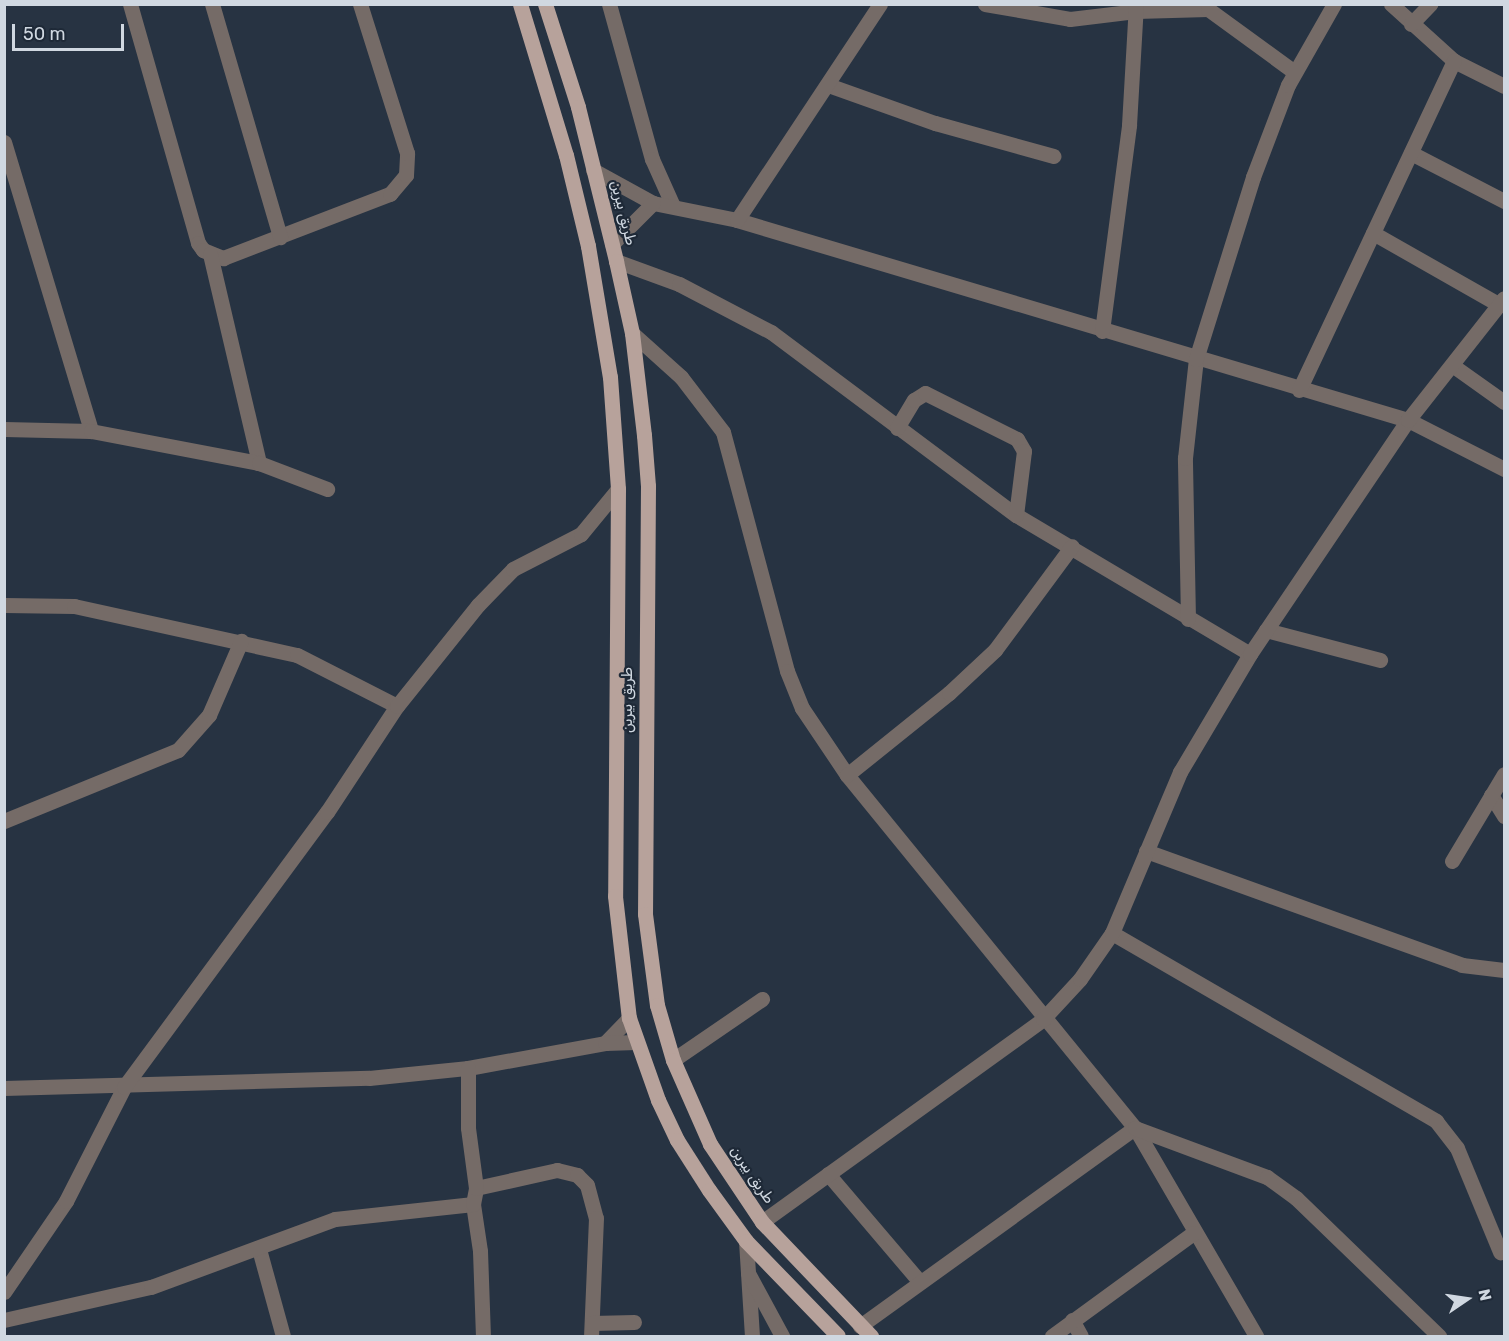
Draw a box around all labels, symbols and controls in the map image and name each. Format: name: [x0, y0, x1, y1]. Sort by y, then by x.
scale bar: [15, 12, 128, 50]
text: 50 m: [23, 23, 66, 45]
street label: طريق بيرين: [606, 179, 640, 247]
street label: طريق بيرين: [619, 667, 637, 733]
street label: طريق بيرين: [726, 1143, 778, 1207]
north arrow: [1437, 1269, 1497, 1329]
text: N: [1474, 1287, 1496, 1303]

